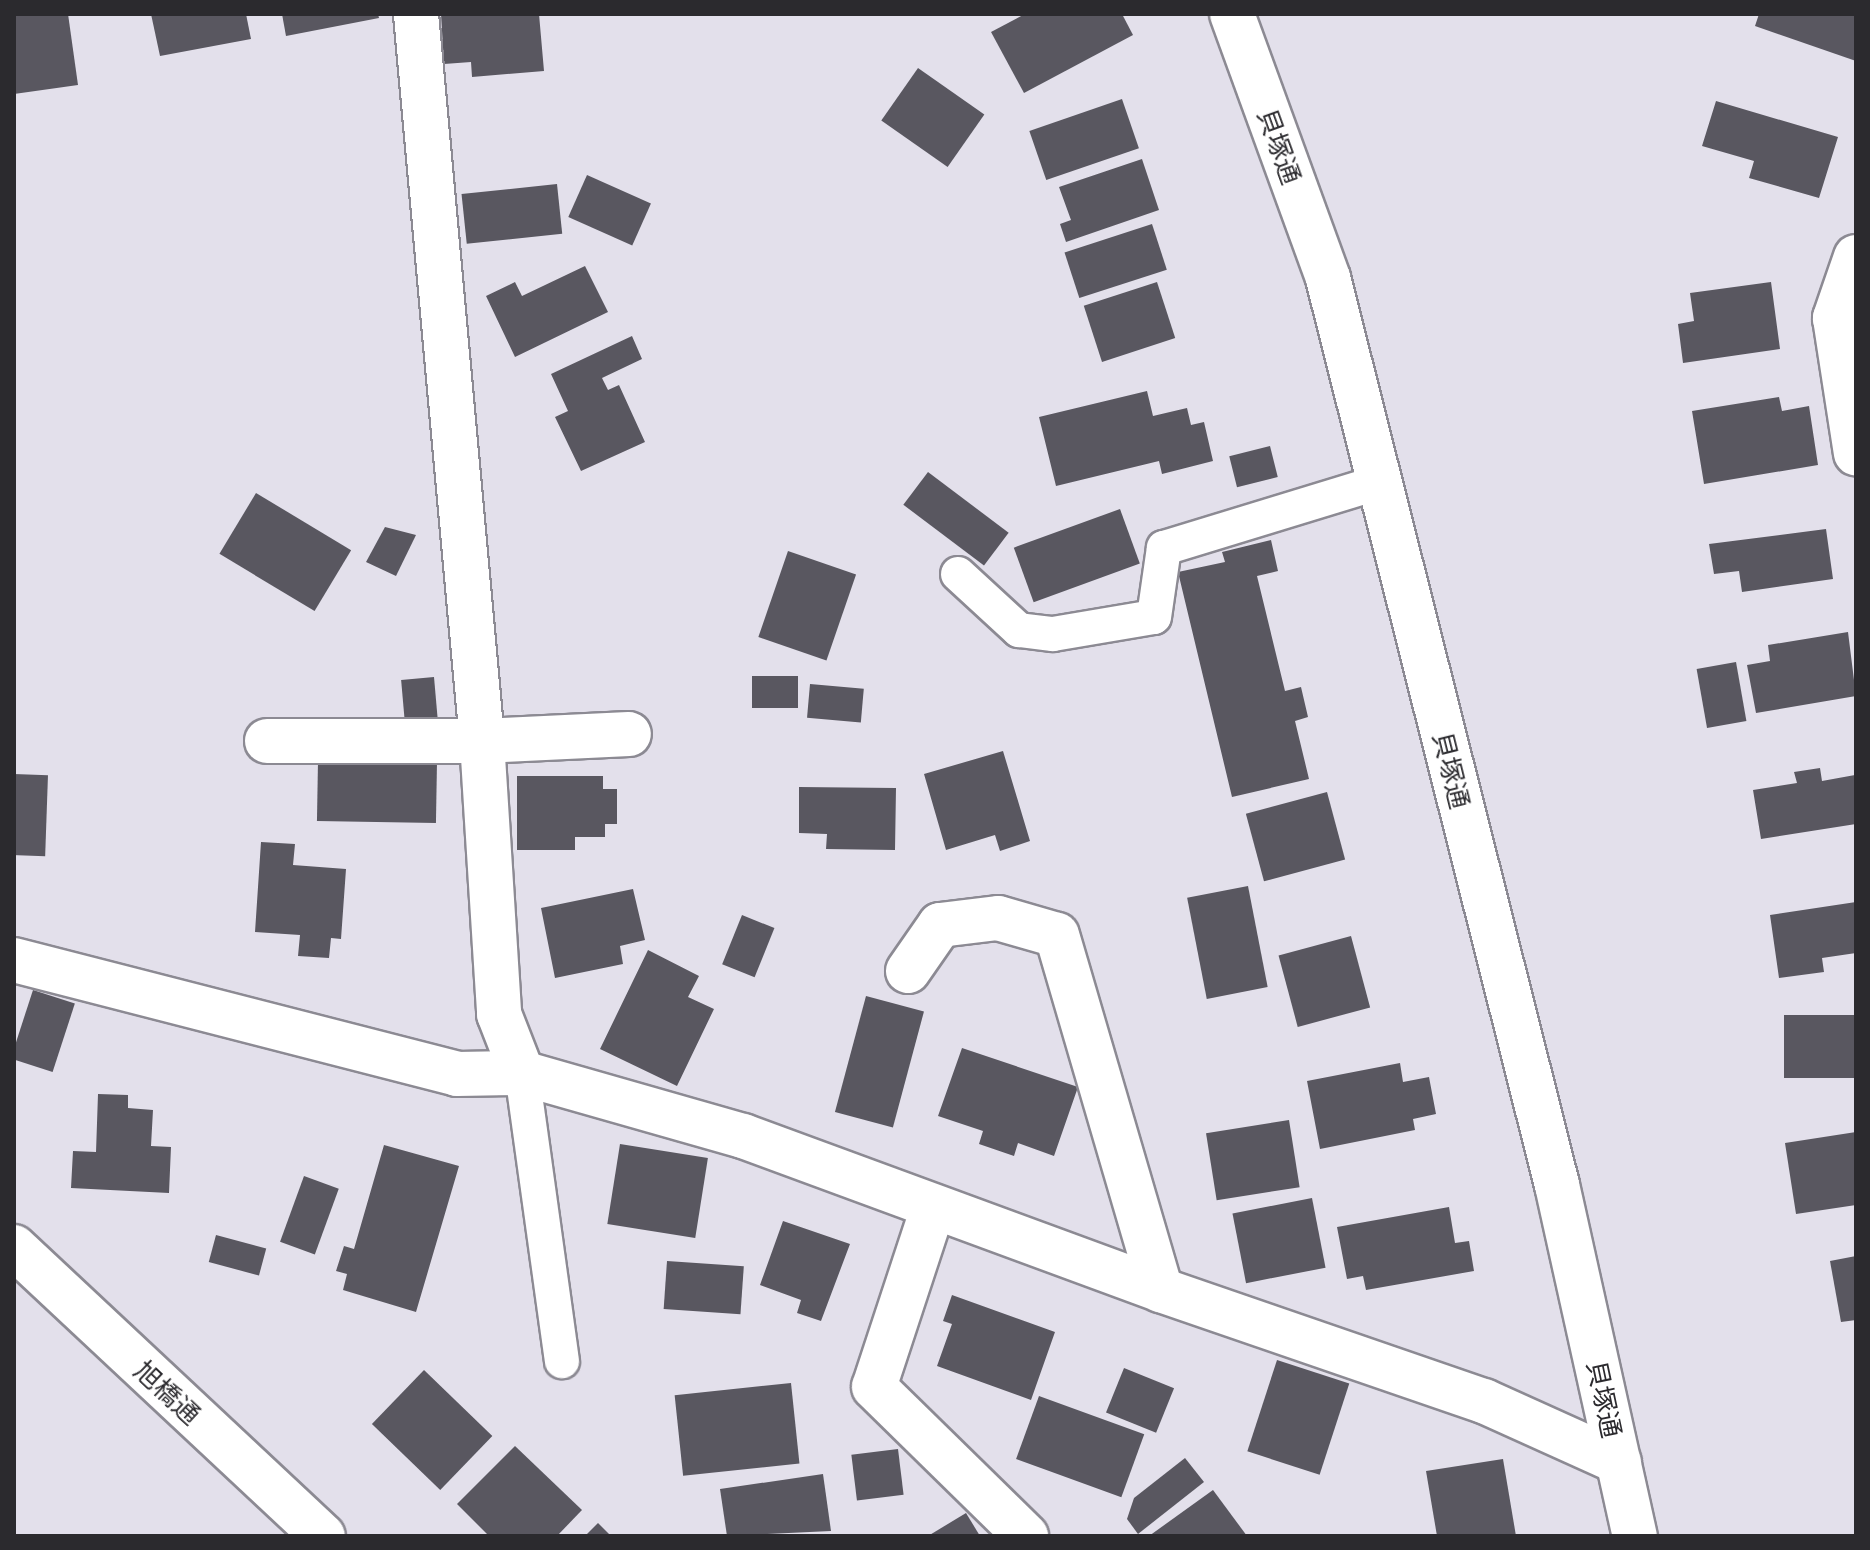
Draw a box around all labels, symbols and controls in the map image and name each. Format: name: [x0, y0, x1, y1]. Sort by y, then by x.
street label: 貝塚通: [1252, 104, 1308, 188]
street label: 貝塚通: [1427, 728, 1477, 812]
street label: 旭橋通: [129, 1354, 207, 1430]
street label: 貝塚通: [1582, 1358, 1628, 1440]

